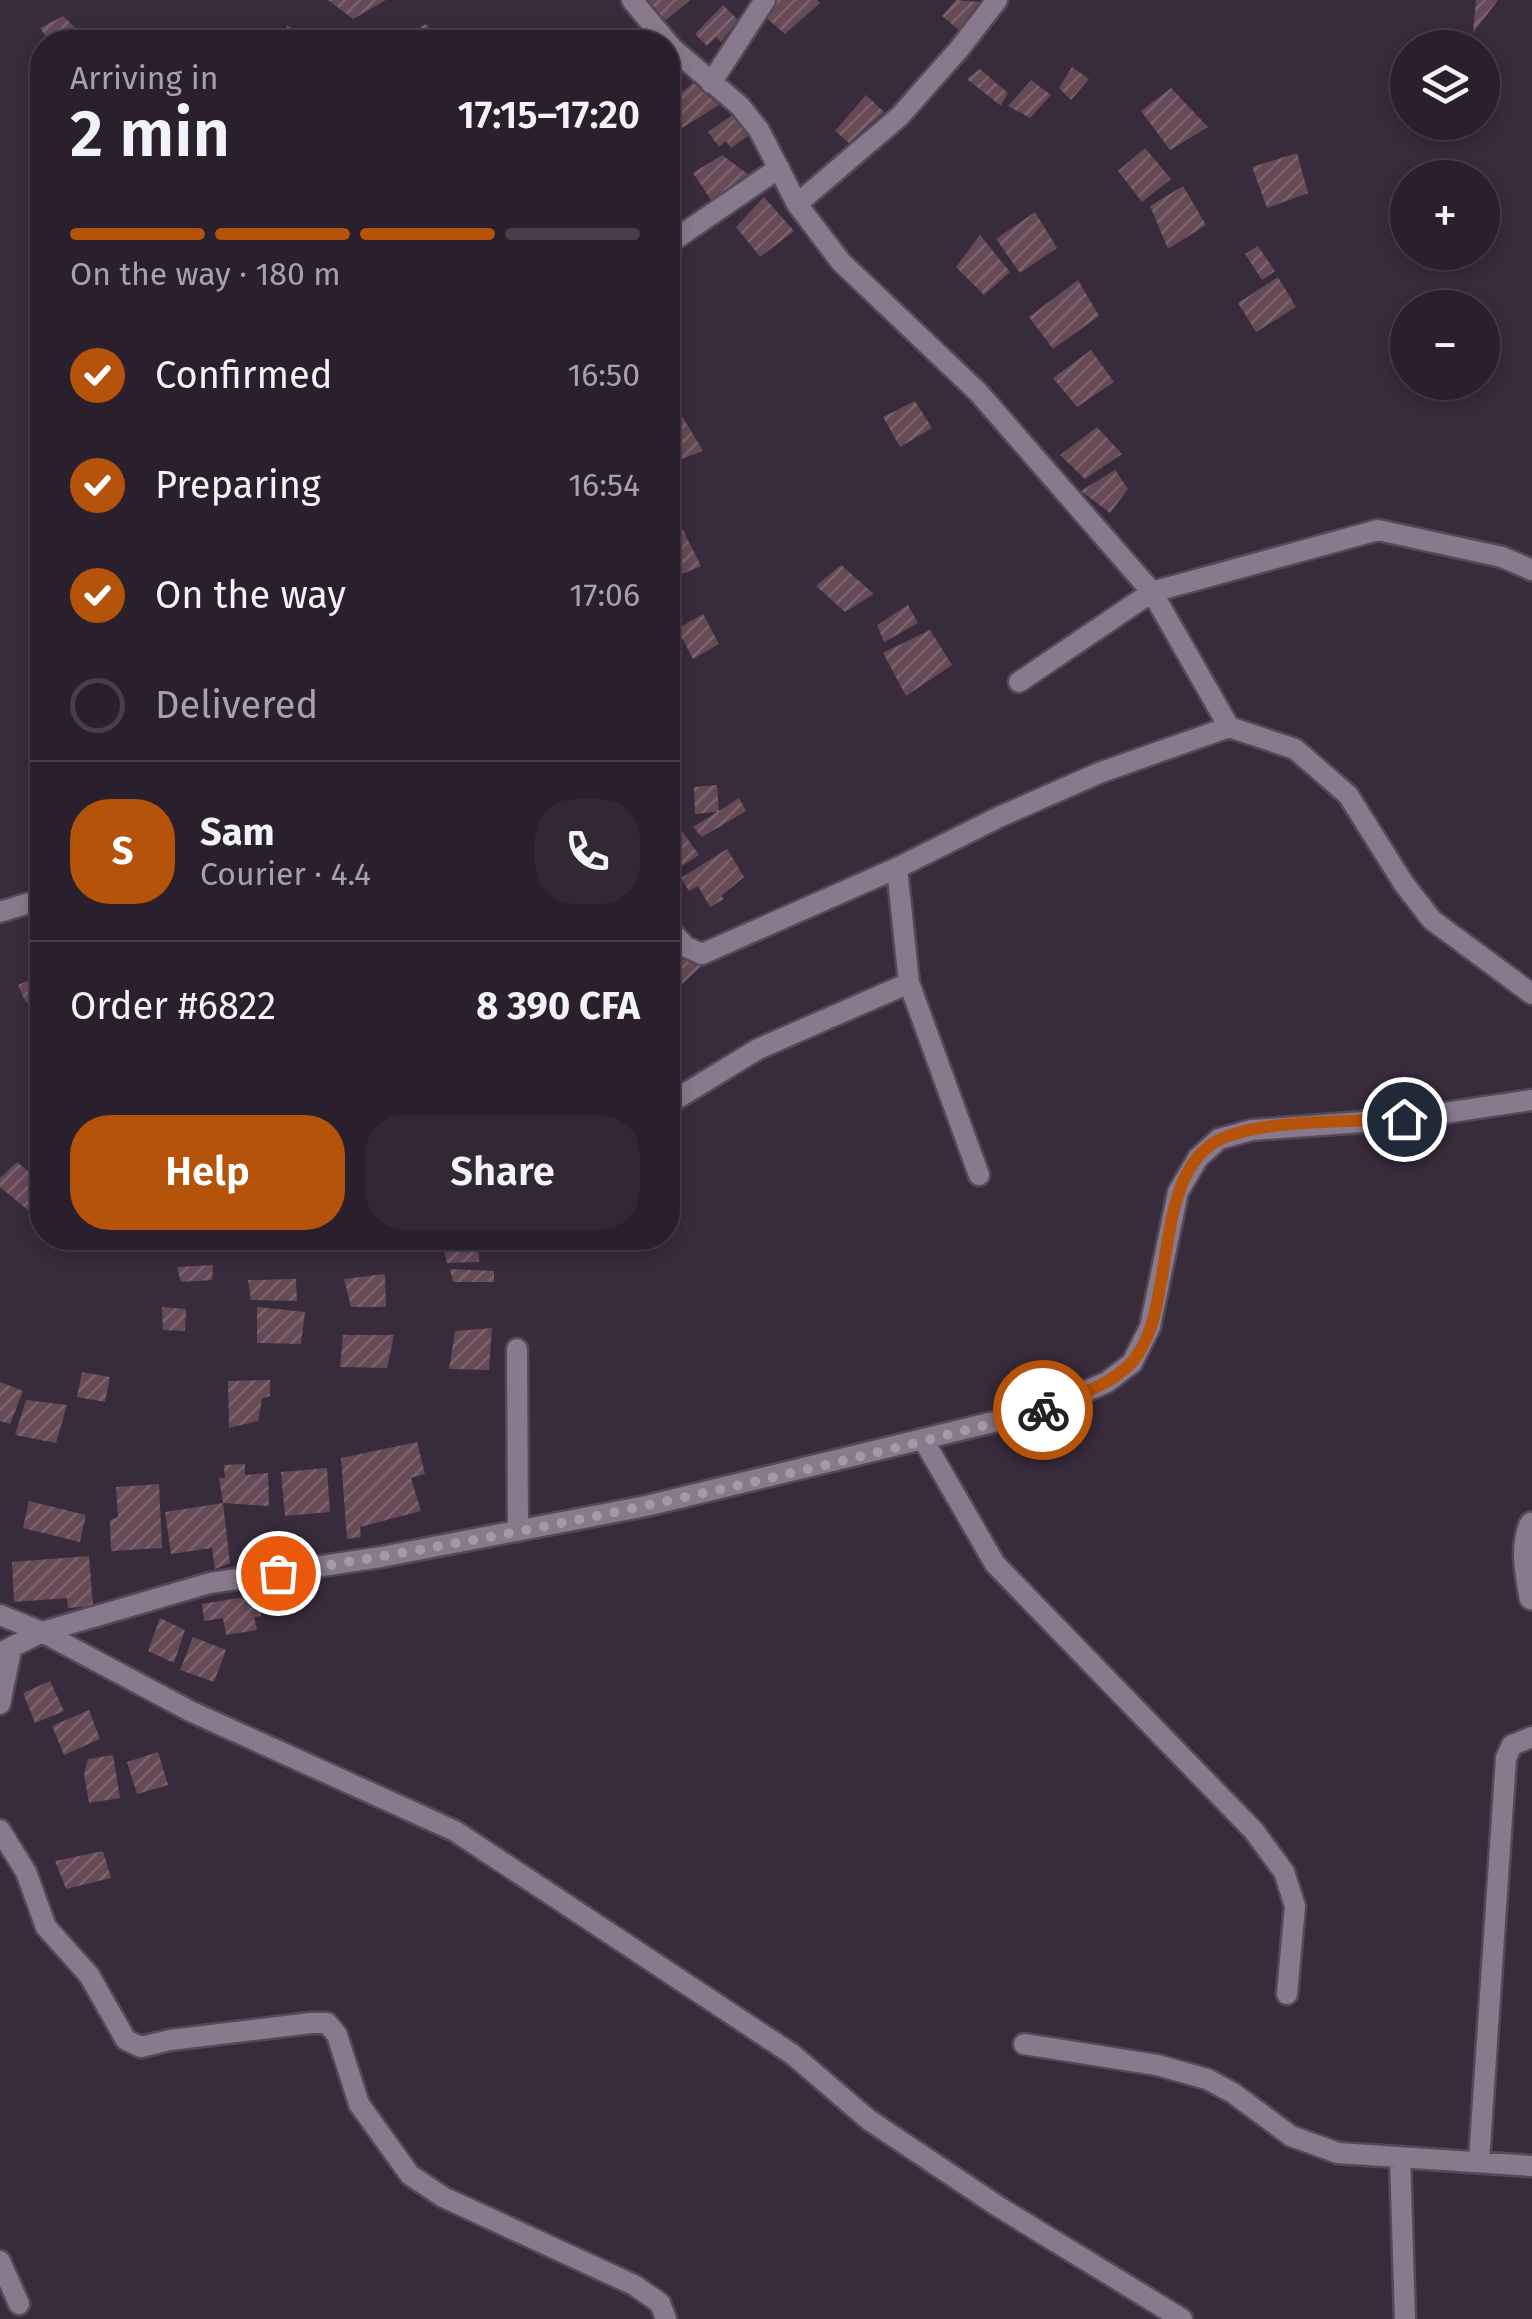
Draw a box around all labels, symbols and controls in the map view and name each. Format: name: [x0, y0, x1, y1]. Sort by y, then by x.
map controls: [1390, 30, 1500, 400]
button: layers: [1390, 30, 1500, 140]
text: Arriving in: [70, 59, 218, 97]
text: 17:15–17:20: [457, 92, 640, 138]
text: 2 min: [70, 95, 230, 173]
button: +: [1390, 160, 1500, 270]
text: On the way · 180 m: [70, 255, 341, 293]
button: −: [1390, 290, 1500, 400]
icon: check: [70, 348, 125, 403]
text: Confirmed: [155, 352, 333, 398]
text: 16:50: [567, 356, 640, 394]
icon: check: [70, 458, 125, 513]
text: Preparing: [155, 462, 321, 508]
text: 16:54: [568, 466, 640, 504]
icon: check: [70, 568, 125, 623]
text: On the way: [155, 572, 346, 618]
text: 17:06: [569, 576, 640, 614]
text: Delivered: [155, 682, 318, 728]
button: phone: [535, 799, 640, 904]
text: Sam: [200, 809, 275, 855]
text: S: [112, 828, 133, 874]
text: Courier · 4.4: [200, 855, 371, 893]
text: Order #6822: [70, 983, 276, 1029]
text: 8 390 CFA: [476, 983, 640, 1029]
pin: [1362, 1077, 1447, 1162]
icon: home: [1377, 1092, 1432, 1147]
button: Help: [70, 1115, 345, 1230]
button: Share: [365, 1115, 640, 1230]
courier: [993, 1360, 1093, 1460]
icon: bike: [1016, 1383, 1071, 1438]
pin: [236, 1531, 321, 1616]
icon: bag: [251, 1546, 306, 1601]

